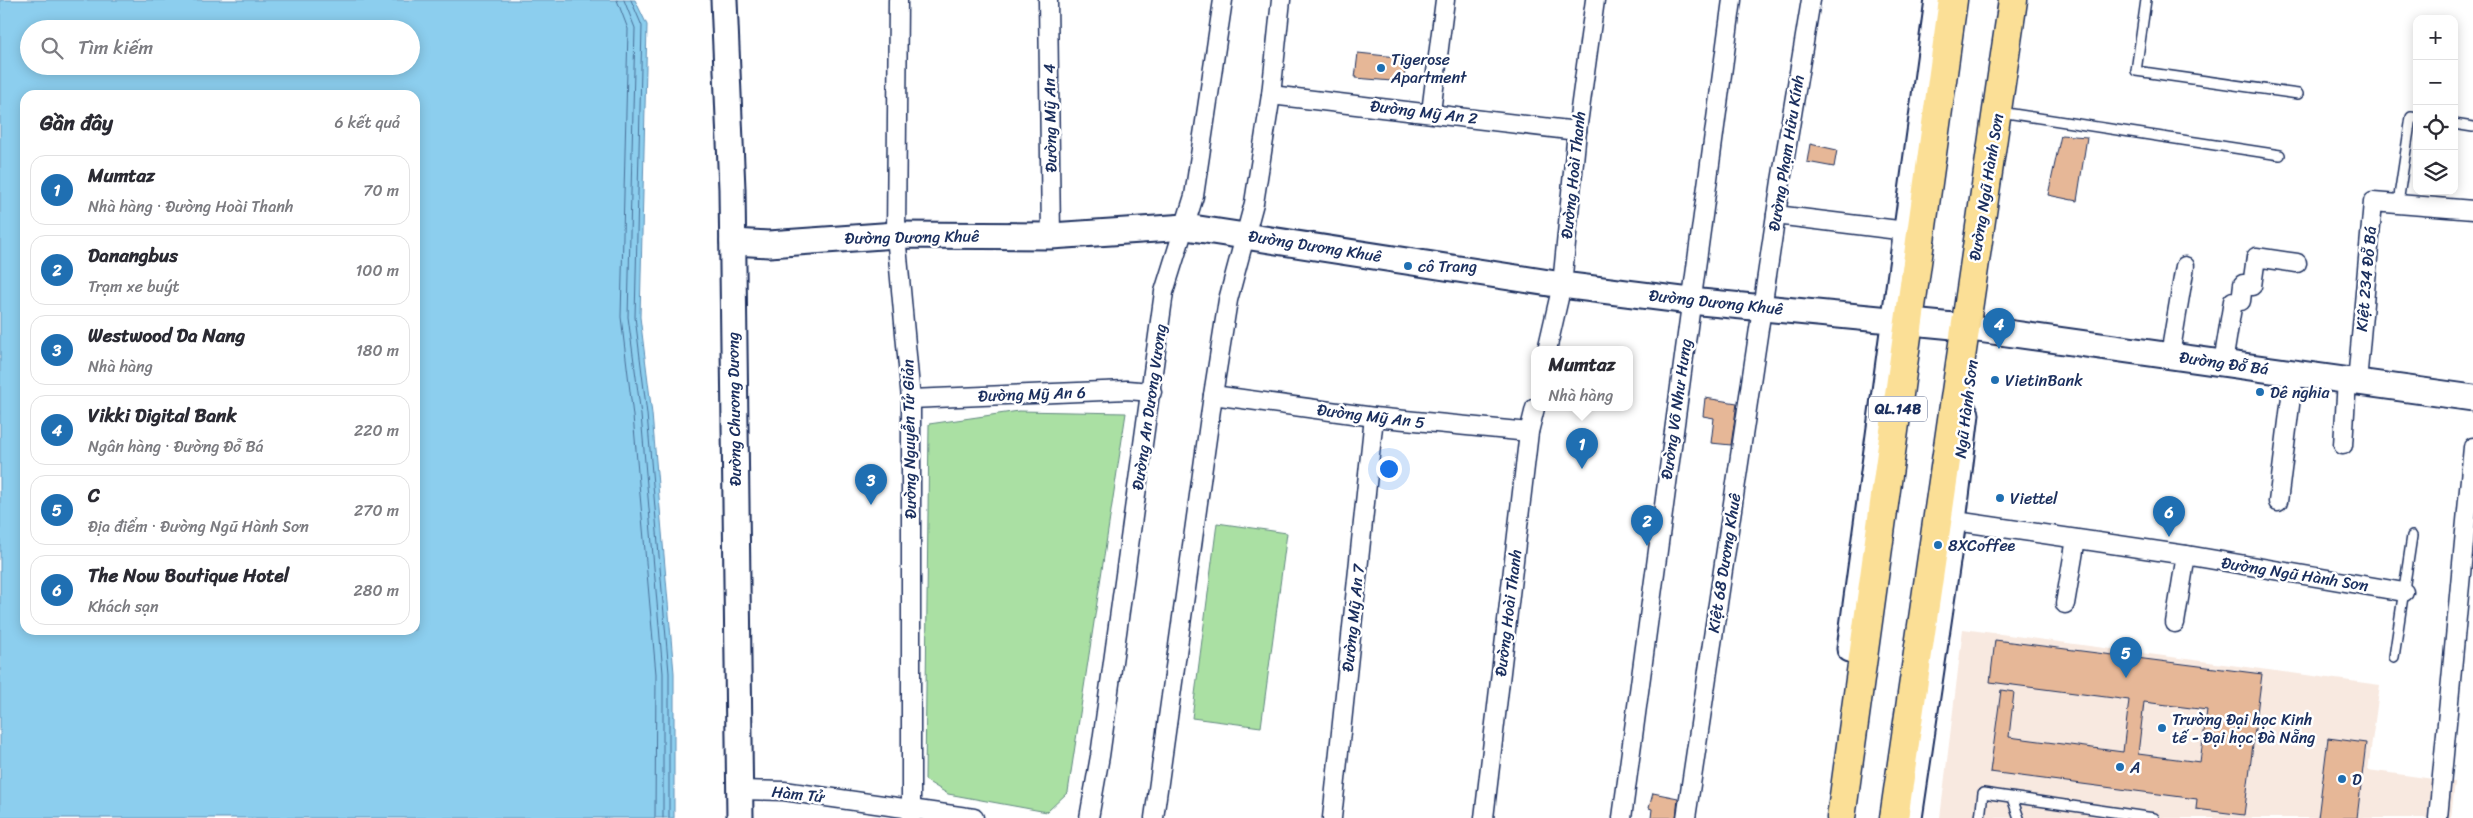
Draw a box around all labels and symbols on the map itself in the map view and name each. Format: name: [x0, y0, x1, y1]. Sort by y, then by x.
place label: Tigerose Apartment: [1390, 45, 1467, 92]
marker: Tigerose Apartment: [1375, 62, 1387, 74]
street label: Đường Mỹ An 4: [1035, 63, 1065, 173]
street label: Đường Phạm Hữu Kính: [1759, 73, 1813, 233]
street label: Đường Mỹ An 2: [1369, 91, 1479, 133]
street label: Đường Hoài Thanh: [1552, 110, 1594, 240]
street label: Đường Ngũ Hành Sơn: [1960, 111, 2012, 263]
street label: Đường Dương Khuê: [844, 221, 980, 253]
street label: Đường Dương Khuê: [1246, 221, 1384, 271]
street label: Kiệt 234 Đỗ Bá: [2347, 225, 2385, 333]
place label: cô Trang: [1418, 252, 1477, 281]
marker: cô Trang: [1402, 260, 1414, 272]
street label: Đường Dương Khuê: [1648, 281, 1784, 323]
pin: 4: [1983, 308, 2015, 349]
street label: Đường An Dương Vương: [1123, 322, 1175, 492]
street label: Đường Chương Dương: [718, 332, 750, 486]
street label: Đường Võ Như Hưng: [1652, 337, 1700, 481]
street label: Đường Đỗ Bá: [2178, 342, 2270, 384]
street label: Ngũ Hành Sơn: [1946, 358, 1986, 460]
street label: Đường Nguyễn Tử Giản: [893, 359, 925, 519]
place label: VietinBank: [2005, 366, 2083, 395]
marker: VietinBank: [1989, 374, 2001, 386]
street label: Đường Mỹ An 6: [978, 378, 1086, 410]
place label: Dê nghia: [2270, 378, 2330, 407]
marker: Dê nghia: [2254, 386, 2266, 398]
street label: Đường Mỹ An 5: [1315, 395, 1427, 437]
road number: QL.14B: [1869, 396, 1927, 422]
pin: 1: [1566, 428, 1598, 469]
your location: [1376, 456, 1402, 482]
pin: 3: [855, 464, 887, 505]
place label: Viettel: [2010, 484, 2058, 513]
street label: Kiệt 68 Dương Khuê: [1699, 491, 1749, 635]
marker: Viettel: [1994, 492, 2006, 504]
pin: 6: [2153, 496, 2185, 537]
pin: 2: [1631, 505, 1663, 546]
place label: 8XCoffee: [1948, 531, 2016, 560]
marker: 8XCoffee: [1932, 539, 1944, 551]
street label: Đường Hoài Thanh: [1486, 548, 1530, 678]
street label: Đường Ngũ Hành Sơn: [2219, 548, 2371, 600]
street label: Đường Mỹ An 7: [1333, 562, 1373, 673]
pin: 5: [2110, 637, 2142, 678]
place label: Trường Đại học Kinh tế - Đại học Đà Nẵng: [2172, 705, 2315, 752]
marker: Trường Đại học Kinh tế - Đại học Đà Nẵng: [2156, 722, 2168, 734]
place label: A: [2129, 753, 2141, 782]
marker: A: [2114, 761, 2126, 773]
place label: D: [2352, 765, 2362, 794]
marker: D: [2336, 773, 2348, 785]
street label: Hàm Tử: [770, 777, 827, 811]

